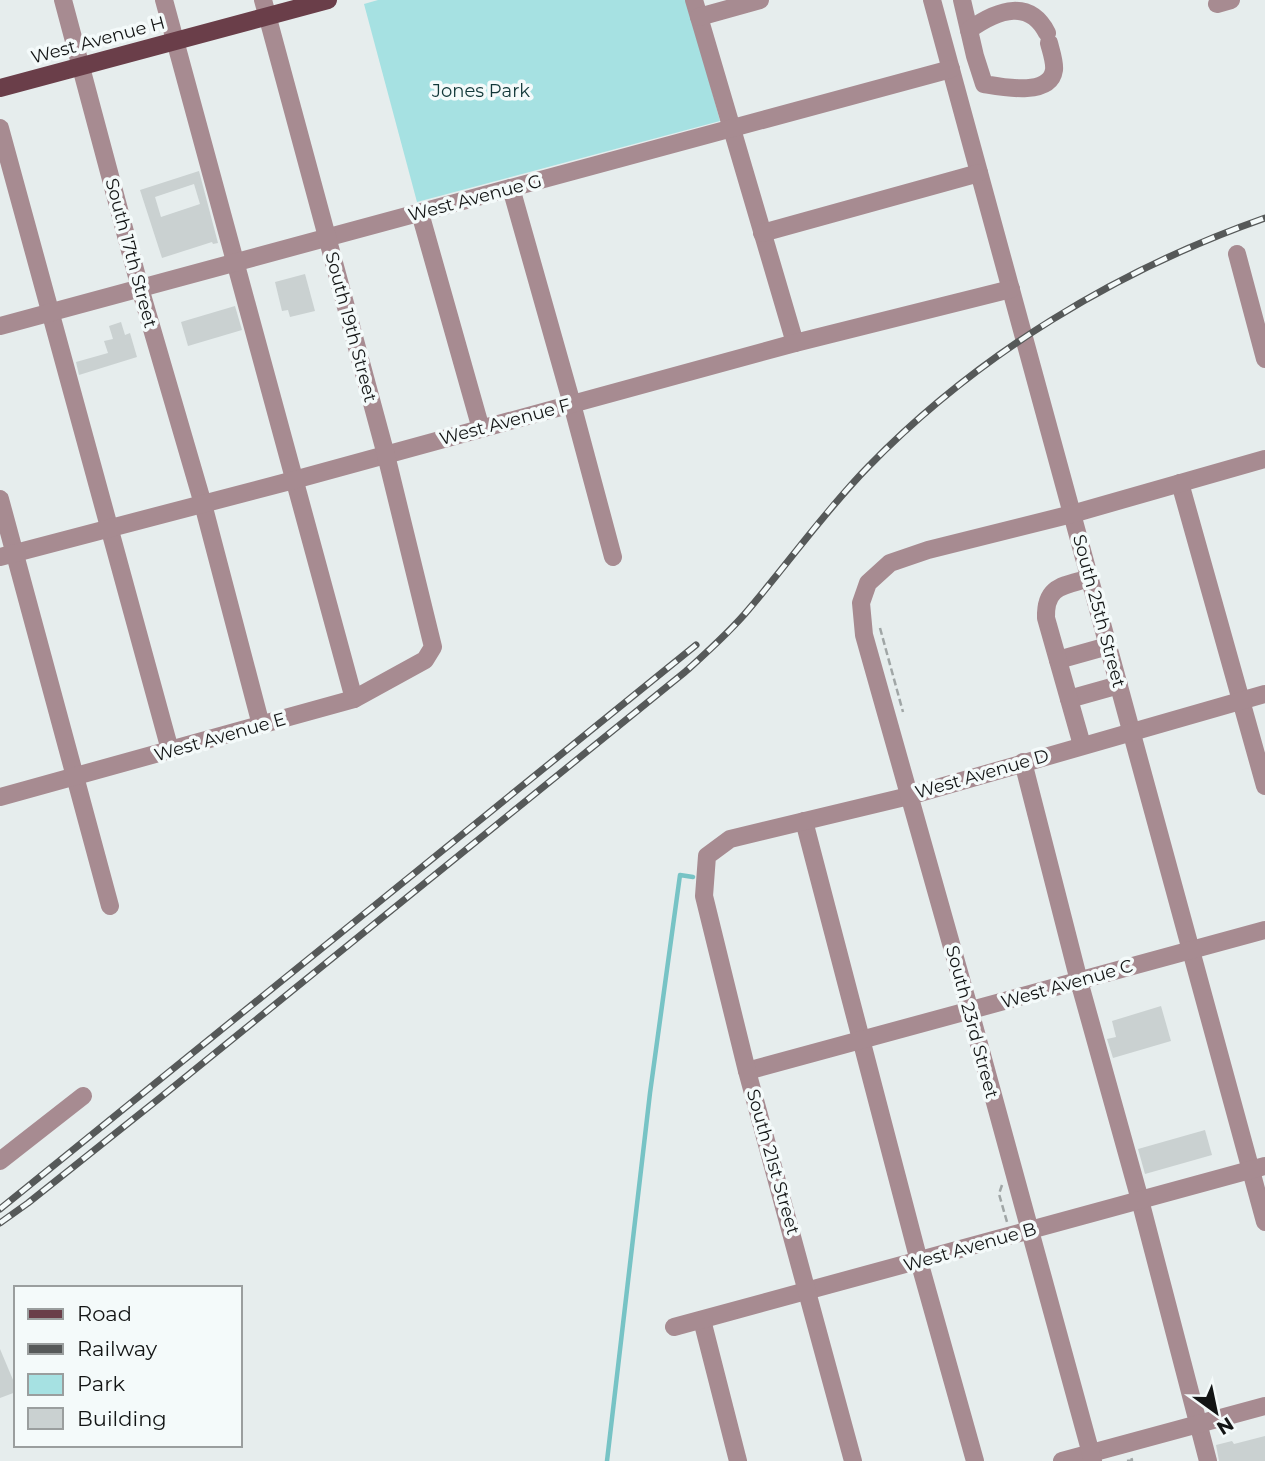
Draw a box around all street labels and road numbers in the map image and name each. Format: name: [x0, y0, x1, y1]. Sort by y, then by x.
street label: West Avenue H: [29, 12, 167, 68]
street label: West Avenue G: [406, 170, 544, 226]
street label: South 17th Street: [100, 176, 162, 330]
street label: South 19th Street: [320, 249, 382, 405]
street label: West Avenue F: [437, 394, 573, 450]
street label: South 25th Street: [1068, 532, 1130, 690]
street label: West Avenue E: [152, 708, 288, 766]
street label: West Avenue D: [913, 744, 1051, 804]
street label: South 23rd Street: [941, 943, 1003, 1101]
street label: West Avenue C: [999, 955, 1136, 1013]
street label: South 21st Street: [742, 1087, 804, 1237]
street label: West Avenue B: [901, 1218, 1039, 1276]

